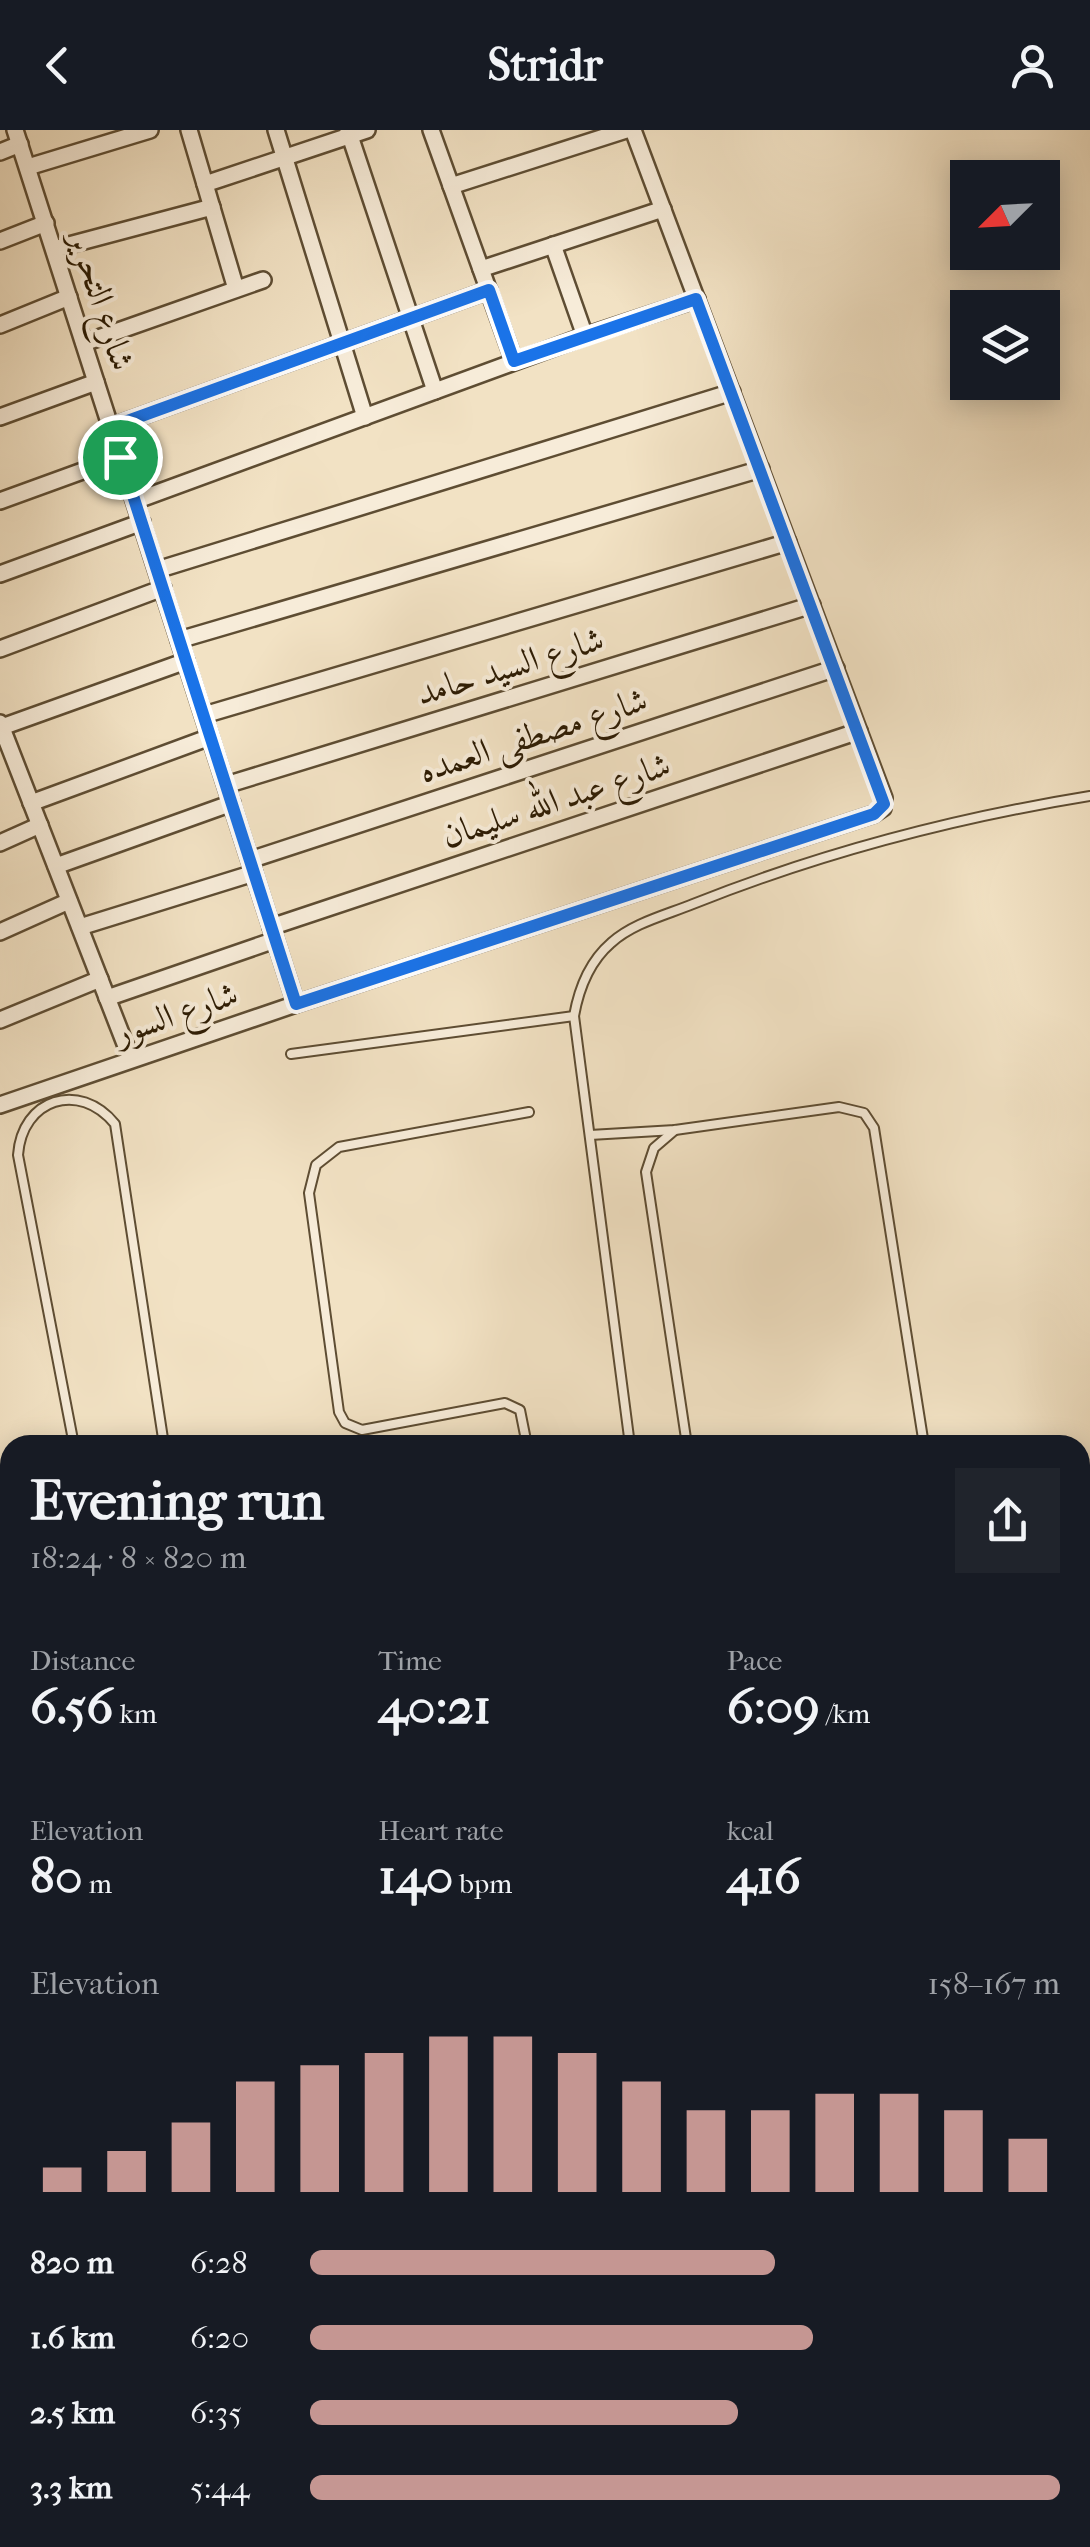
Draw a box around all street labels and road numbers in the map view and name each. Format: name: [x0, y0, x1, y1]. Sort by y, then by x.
street label: شارع التحرير: [52, 224, 144, 378]
street label: شارع السيد حامد: [411, 618, 611, 722]
street label: شارع مصطفى العمده: [414, 679, 655, 799]
street label: شارع عبد الله سليمان: [434, 737, 678, 864]
street label: شارع السور: [106, 973, 246, 1062]

